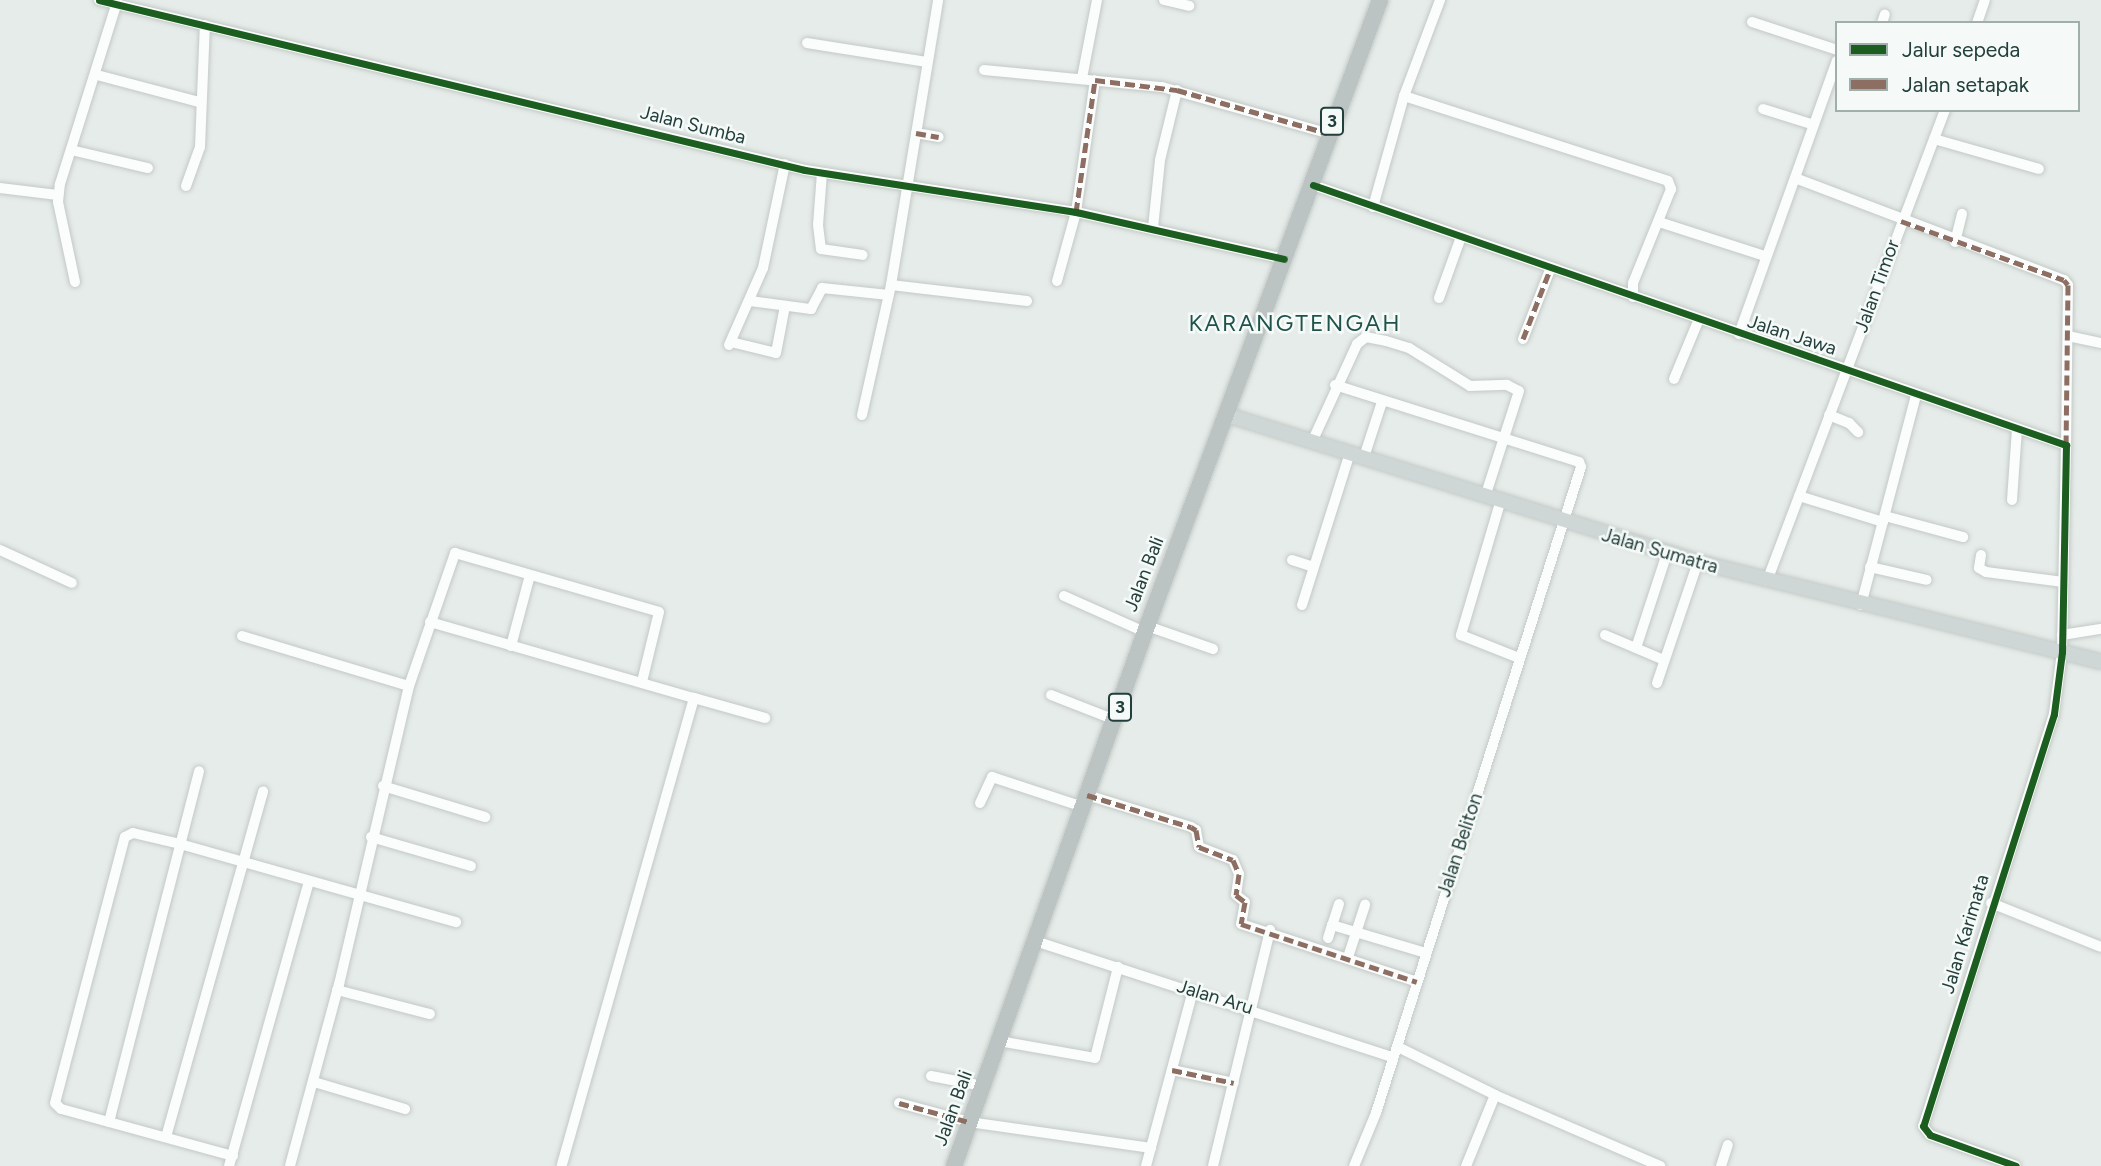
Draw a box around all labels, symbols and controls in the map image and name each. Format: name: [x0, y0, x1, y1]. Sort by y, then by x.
legend: [1835, 21, 2080, 112]
text: Jalur sepeda: [1902, 37, 2020, 62]
text: Jalan setapak: [1902, 72, 2029, 97]
street label: Jalan Sumba: [638, 101, 748, 149]
road number: 3: [1320, 106, 1344, 136]
street label: Jalan Timor: [1850, 236, 1904, 336]
district label: KARANGTENGAH: [1190, 309, 1400, 337]
street label: Jalan Jawa: [1745, 310, 1839, 360]
street label: Jalan Sumatra: [1599, 523, 1721, 579]
street label: Jalan Bali: [1119, 533, 1169, 615]
road number: 3: [1108, 692, 1132, 722]
street label: Jalan Beliton: [1432, 790, 1488, 900]
street label: Jalan Karimata: [1936, 872, 1994, 996]
street label: Jalan Aru: [1174, 975, 1256, 1019]
street label: Jalan Bali: [929, 1067, 977, 1149]

